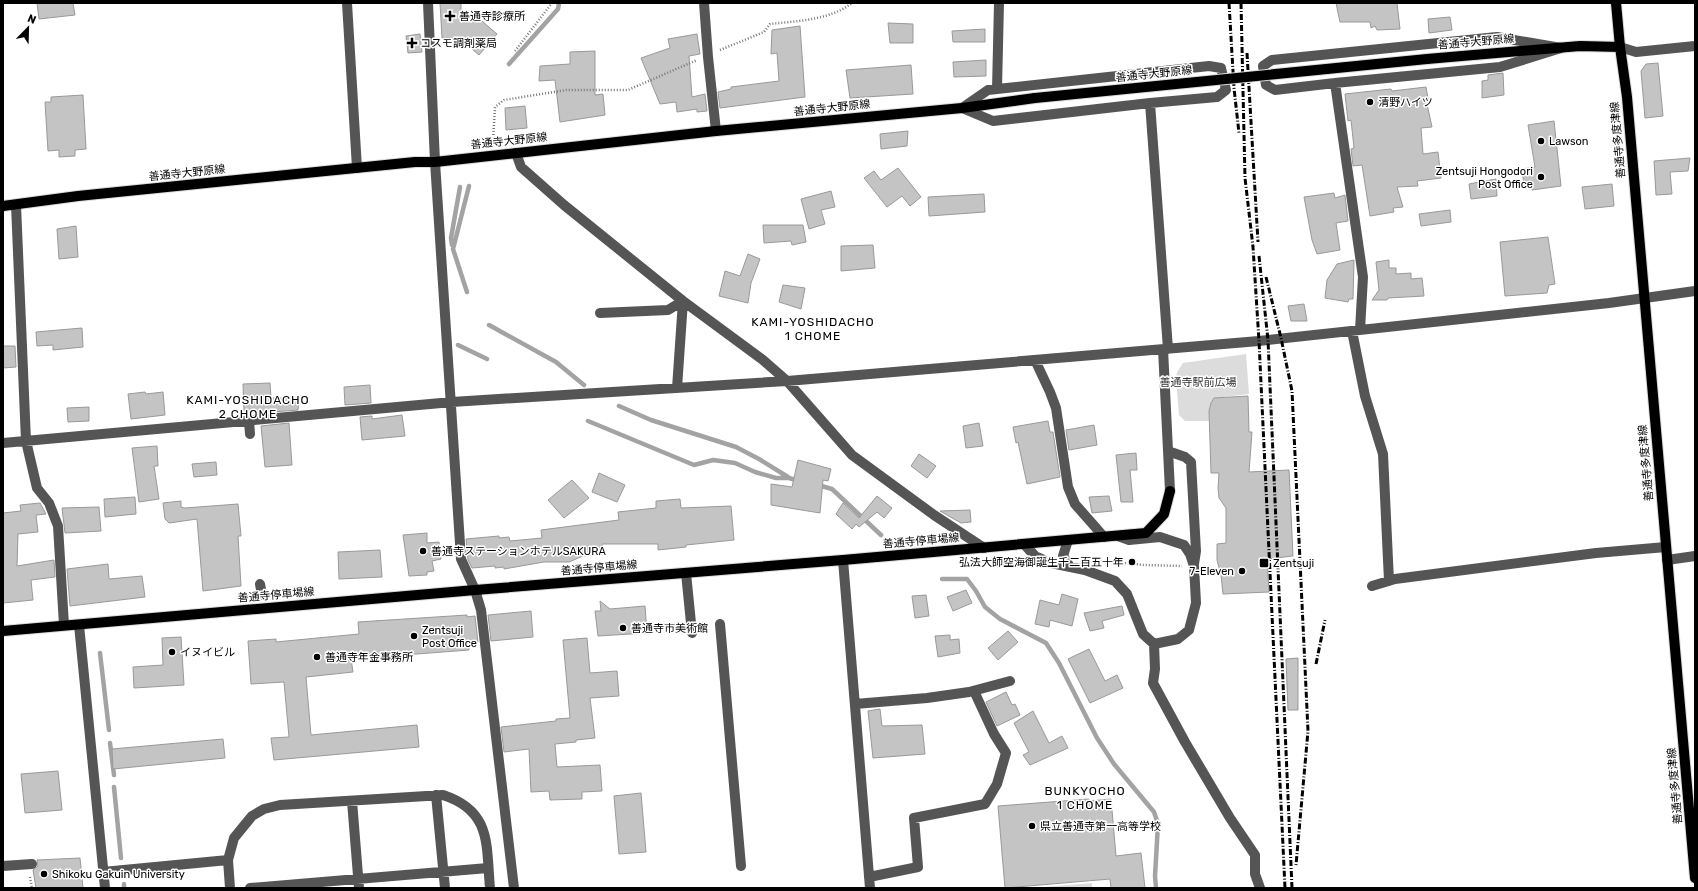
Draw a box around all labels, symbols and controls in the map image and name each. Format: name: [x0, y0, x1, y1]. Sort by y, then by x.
north arrow: [8, 8, 48, 48]
marker: 善通寺診療所: [444, 10, 456, 22]
place label: 善通寺診療所: [459, 10, 526, 23]
text: N: [26, 12, 38, 27]
street label: 善通寺大野原線: [1437, 32, 1515, 52]
place label: コスモ調剤薬局: [420, 37, 497, 50]
marker: コスモ調剤薬局: [407, 38, 417, 48]
street label: 善通寺大野原線: [1115, 64, 1193, 84]
place label: 清野ハイツ: [1378, 96, 1433, 109]
marker: 清野ハイツ: [1365, 97, 1375, 107]
street label: 善通寺大野原線: [793, 98, 871, 118]
street label: 善通寺多度津線: [1608, 101, 1628, 179]
street label: 善通寺大野原線: [470, 131, 548, 151]
place label: Lawson: [1549, 135, 1589, 148]
marker: Lawson: [1536, 136, 1546, 146]
street label: 善通寺大野原線: [148, 163, 226, 183]
place label: Zentsuji Hongodori Post Office: [1436, 165, 1533, 191]
marker: Zentsuji Hongodori Post Office: [1536, 172, 1546, 182]
district label: KAMI-YOSHIDACHO 1 CHOME: [751, 315, 875, 343]
park label: 善通寺駅前広場: [1160, 376, 1237, 389]
district label: KAMI-YOSHIDACHO 2 CHOME: [186, 393, 310, 421]
street label: 善通寺多度津線: [1636, 424, 1656, 502]
street label: 善通寺停車場線: [882, 531, 960, 551]
place label: 善通寺ステーションホテルSAKURA: [431, 545, 606, 558]
marker: 善通寺ステーションホテルSAKURA: [418, 546, 428, 556]
place label: 弘法大師空海御誕生千二百五十年: [959, 556, 1124, 569]
marker: 弘法大師空海御誕生千二百五十年: [1127, 557, 1137, 567]
marker: Zentsuji: [1258, 557, 1270, 569]
place label: Zentsuji: [1273, 557, 1314, 570]
street label: 善通寺停車場線: [560, 558, 638, 578]
place label: 7-Eleven: [1189, 565, 1234, 578]
marker: 7-Eleven: [1237, 566, 1247, 576]
street label: 善通寺停車場線: [237, 585, 315, 605]
place label: 善通寺市美術館: [631, 622, 708, 635]
marker: 善通寺市美術館: [618, 623, 628, 633]
place label: Zentsuji Post Office: [422, 624, 477, 650]
marker: Zentsuji Post Office: [409, 631, 419, 641]
place label: イヌイビル: [180, 646, 235, 659]
marker: イヌイビル: [167, 647, 177, 657]
place label: 善通寺年金事務所: [325, 651, 414, 664]
marker: 善通寺年金事務所: [312, 652, 322, 662]
street label: 善通寺多度津線: [1665, 747, 1685, 825]
district label: BUNKYOCHO 1 CHOME: [1044, 784, 1126, 812]
place label: 県立善通寺第一高等学校: [1040, 820, 1161, 833]
marker: 県立善通寺第一高等学校: [1027, 821, 1037, 831]
place label: Shikoku Gakuin University: [52, 868, 185, 881]
marker: Shikoku Gakuin University: [39, 869, 49, 879]

